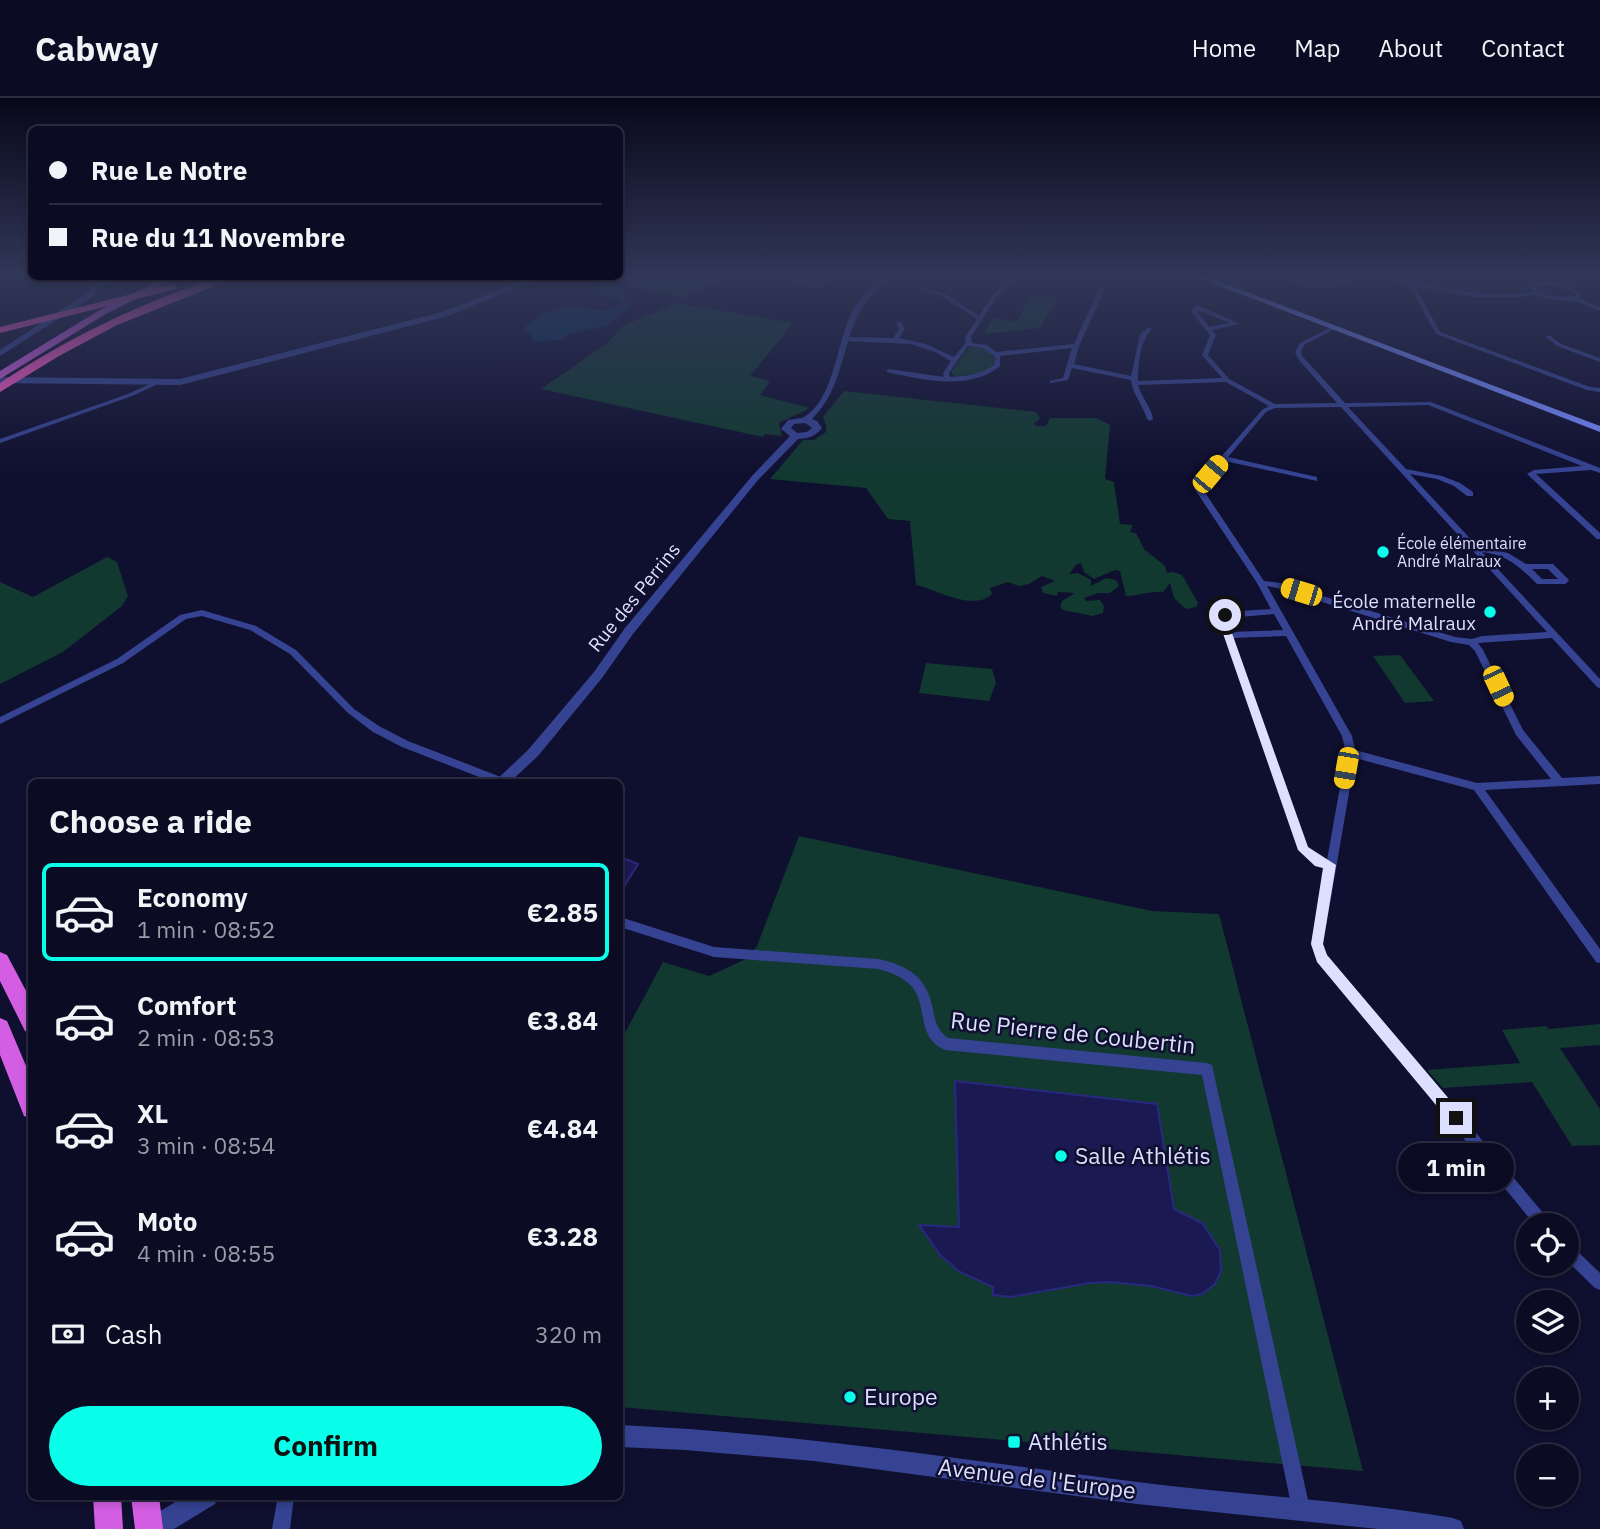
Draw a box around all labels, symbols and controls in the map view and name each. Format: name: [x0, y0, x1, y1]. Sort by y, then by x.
text: Cabway: [35, 27, 158, 70]
text: Home: [1192, 32, 1256, 64]
text: Map: [1294, 32, 1340, 64]
text: About: [1378, 32, 1443, 64]
text: Contact: [1481, 32, 1565, 64]
text: Rue Le Notre: [91, 153, 247, 187]
text: Rue du 11 Novembre: [91, 220, 345, 254]
car: [1189, 451, 1232, 497]
place label: École élémentaire André Malraux: [1397, 532, 1527, 571]
street label: Rue des Perrins: [583, 538, 685, 656]
marker: École élémentaire André Malraux: [1375, 544, 1391, 560]
car: [1278, 576, 1325, 608]
place label: École maternelle André Malraux: [1332, 589, 1476, 635]
route start: [1209, 599, 1241, 631]
marker: École maternelle André Malraux: [1482, 604, 1498, 620]
car: [1480, 663, 1517, 709]
car: [1333, 745, 1360, 791]
text: Choose a ride: [49, 800, 252, 842]
text: Economy: [137, 880, 248, 914]
icon: car: [53, 881, 116, 944]
text: €2.85: [527, 895, 598, 929]
text: 1 min · 08:52: [137, 914, 275, 944]
text: Comfort: [137, 988, 236, 1022]
icon: car: [53, 989, 116, 1052]
text: €3.84: [527, 1003, 598, 1037]
street label: Rue Pierre de Coubertin: [949, 1004, 1197, 1060]
text: 2 min · 08:53: [137, 1022, 275, 1052]
text: XL: [137, 1096, 168, 1130]
icon: car: [53, 1097, 116, 1160]
route end: [1440, 1102, 1472, 1134]
text: €4.84: [527, 1111, 598, 1145]
text: 3 min · 08:54: [137, 1130, 275, 1160]
place label: Salle Athlétis: [1075, 1140, 1211, 1170]
callout: 1 min: [1398, 1142, 1514, 1192]
marker: Salle Athlétis: [1053, 1148, 1069, 1164]
text: 1 min: [1426, 1152, 1486, 1182]
text: Moto: [137, 1204, 197, 1238]
icon: car: [53, 1205, 116, 1268]
map controls: [1516, 1213, 1579, 1507]
button: locate: [1516, 1213, 1579, 1276]
text: €3.28: [527, 1219, 598, 1253]
text: 4 min · 08:55: [137, 1238, 275, 1268]
button: layers: [1516, 1290, 1579, 1353]
icon: cash: [49, 1315, 87, 1353]
text: Cash: [105, 1317, 162, 1351]
text: 320 m: [535, 1319, 602, 1349]
button: +: [1516, 1367, 1579, 1430]
place label: Europe: [864, 1381, 938, 1411]
marker: Europe: [842, 1389, 858, 1405]
button: Confirm: [49, 1406, 602, 1486]
place label: Athlétis: [1028, 1426, 1108, 1456]
marker: Athlétis: [1006, 1434, 1022, 1450]
button: −: [1516, 1444, 1579, 1507]
street label: Avenue de l'Europe: [936, 1451, 1138, 1505]

